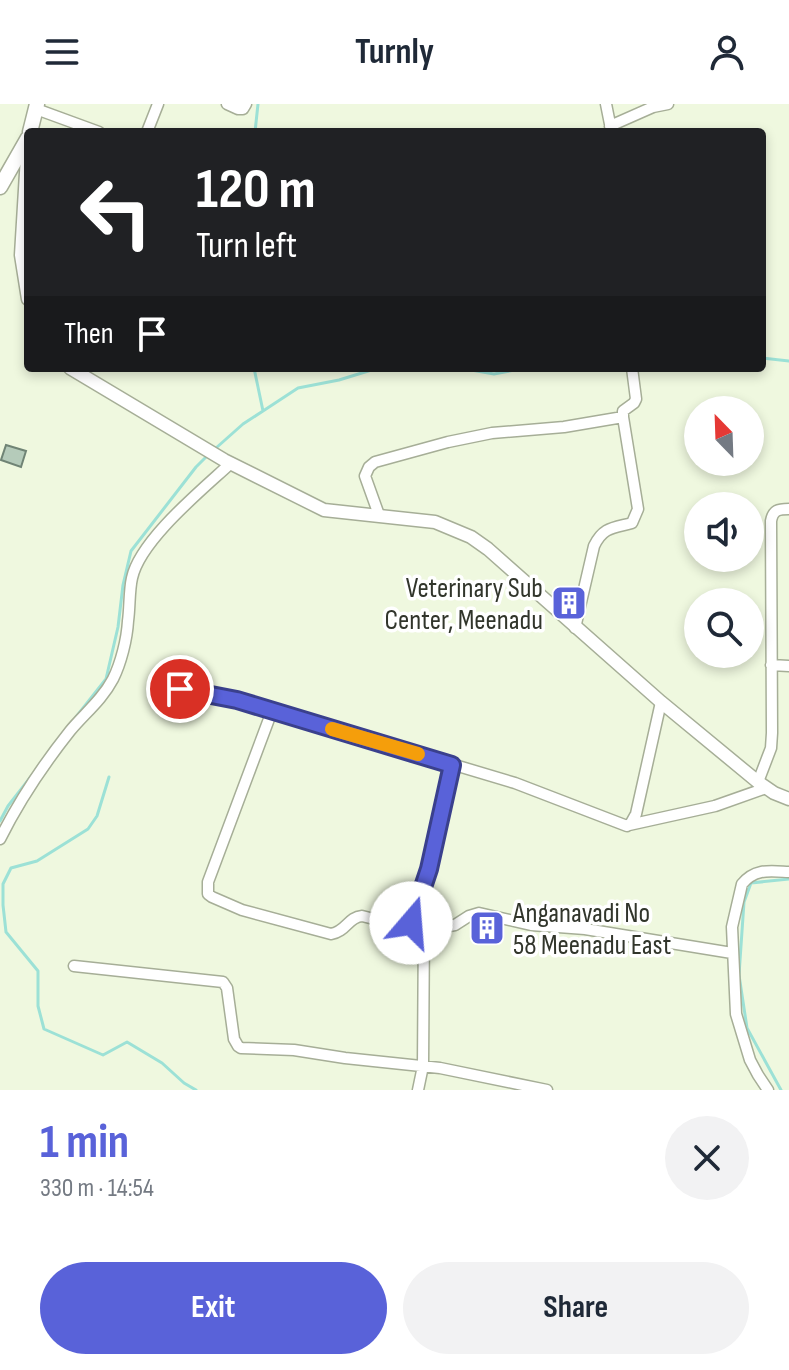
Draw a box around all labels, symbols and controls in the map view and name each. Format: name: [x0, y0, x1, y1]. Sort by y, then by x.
icon: menu: [40, 30, 84, 74]
icon: person: [705, 30, 749, 74]
text: Turnly: [355, 31, 434, 74]
text: 120 m: [196, 157, 316, 224]
icon: left: [64, 160, 168, 264]
text: Turn left: [196, 225, 297, 268]
icon: arrive: [130, 312, 174, 356]
text: Then: [64, 316, 114, 352]
north arrow: [684, 396, 764, 476]
map controls: [684, 396, 764, 668]
button: sound: [684, 492, 764, 572]
place label: Veterinary Sub Center, Meenadu: [385, 572, 543, 637]
building icon: Veterinary Sub Center, Meenadu: [550, 584, 588, 622]
button: search: [684, 588, 764, 668]
pin: [146, 655, 214, 723]
icon: arrive: [158, 667, 202, 711]
position arrow: [369, 881, 453, 965]
place label: Anganavadi No 58 Meenadu East: [512, 897, 671, 962]
building icon: Anganavadi No 58 Meenadu East: [468, 909, 506, 947]
text: 1 min: [40, 1114, 129, 1171]
button: close: [665, 1116, 749, 1200]
text: 330 m · 14:54: [40, 1173, 154, 1204]
button: Exit: [40, 1262, 387, 1354]
button: Share: [403, 1262, 749, 1354]

